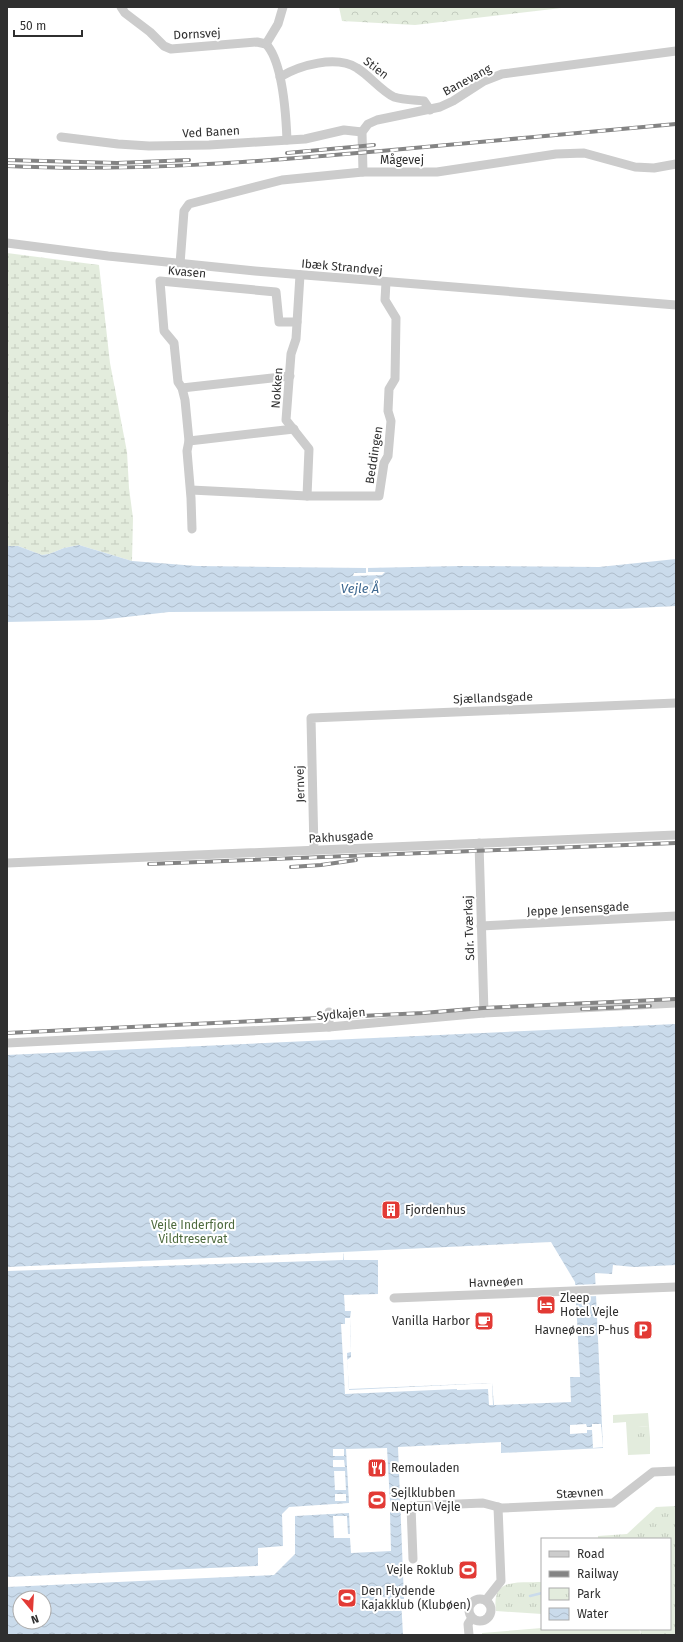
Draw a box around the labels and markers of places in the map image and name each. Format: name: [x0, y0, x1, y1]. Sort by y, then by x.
building icon: Fjordenhus: [380, 1199, 402, 1221]
place label: Fjordenhus: [405, 1203, 466, 1217]
place label: Zleep Hotel Vejle: [560, 1291, 619, 1319]
hotel icon: Zleep Hotel Vejle: [535, 1294, 557, 1316]
cafe icon: Vanilla Harbor: [473, 1310, 495, 1332]
place label: Vanilla Harbor: [392, 1314, 470, 1328]
parking icon: Havneøens P-hus: [632, 1319, 654, 1341]
place label: Havneøens P-hus: [534, 1323, 629, 1337]
restaurant icon: Remouladen: [366, 1457, 388, 1479]
place label: Remouladen: [391, 1461, 460, 1475]
place label: Sejlklubben Neptun Vejle: [391, 1486, 461, 1514]
sports icon: Sejlklubben Neptun Vejle: [366, 1489, 388, 1511]
sports icon: Vejle Roklub: [457, 1559, 479, 1581]
place label: Vejle Roklub: [387, 1563, 454, 1577]
place label: Den Flydende Kajakklub (Klubøen): [361, 1584, 471, 1612]
sports icon: Den Flydende Kajakklub (Klubøen): [336, 1587, 358, 1609]

